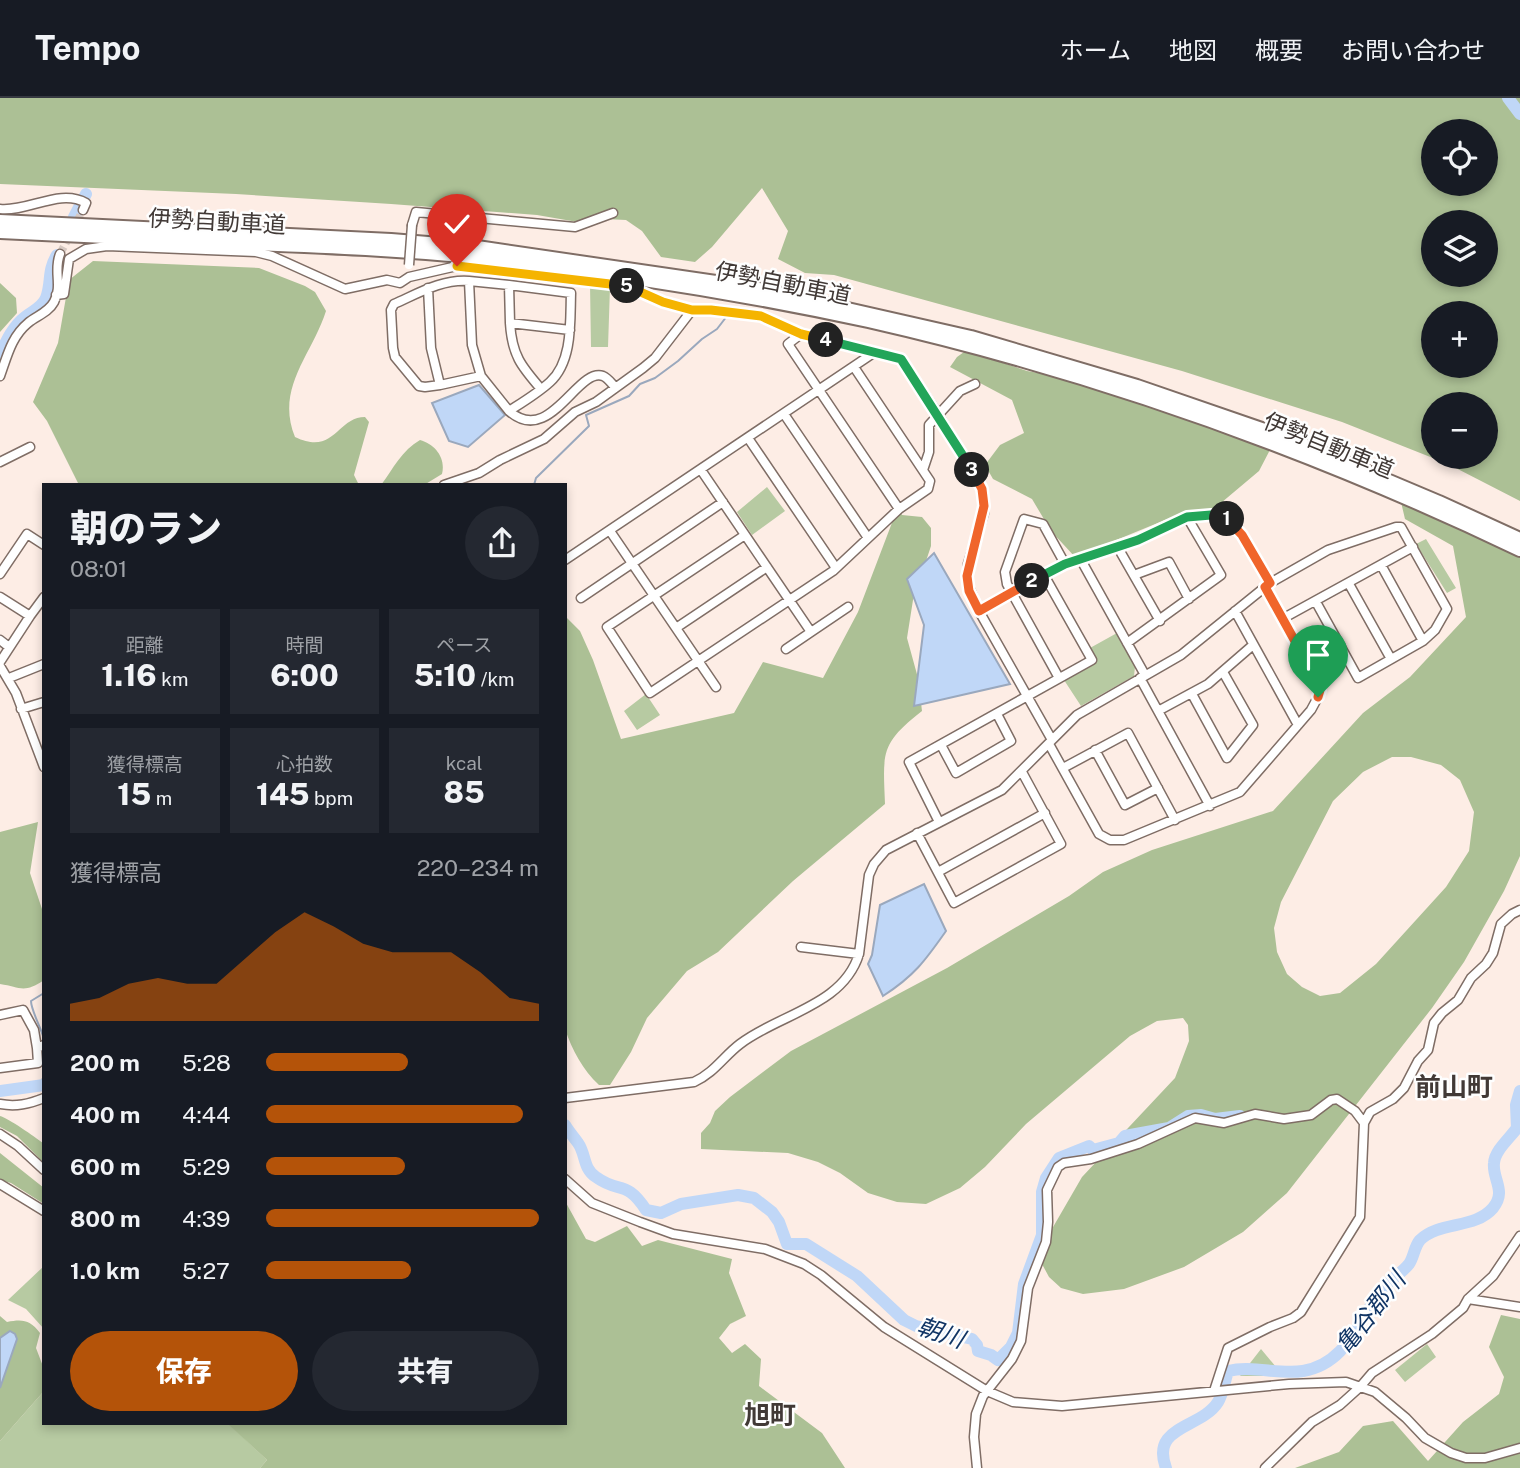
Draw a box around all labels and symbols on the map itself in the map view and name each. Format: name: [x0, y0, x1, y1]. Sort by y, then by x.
pin: [427, 194, 487, 266]
street label: 伊勢自動車道: [147, 204, 287, 238]
street label: 伊勢自動車道: [713, 257, 853, 309]
pin: 5: [610, 268, 644, 304]
pin: 4: [808, 322, 844, 358]
street label: 伊勢自動車道: [1260, 407, 1398, 483]
pin: 3: [954, 452, 990, 488]
pin: 1: [1210, 502, 1244, 536]
pin: 2: [1014, 564, 1050, 598]
pin: [1288, 625, 1348, 697]
district label: 前山町: [1415, 1071, 1493, 1102]
water label: 亀谷郡川: [1329, 1263, 1412, 1358]
water label: 朝川: [914, 1311, 971, 1354]
district label: 旭町: [744, 1399, 796, 1430]

